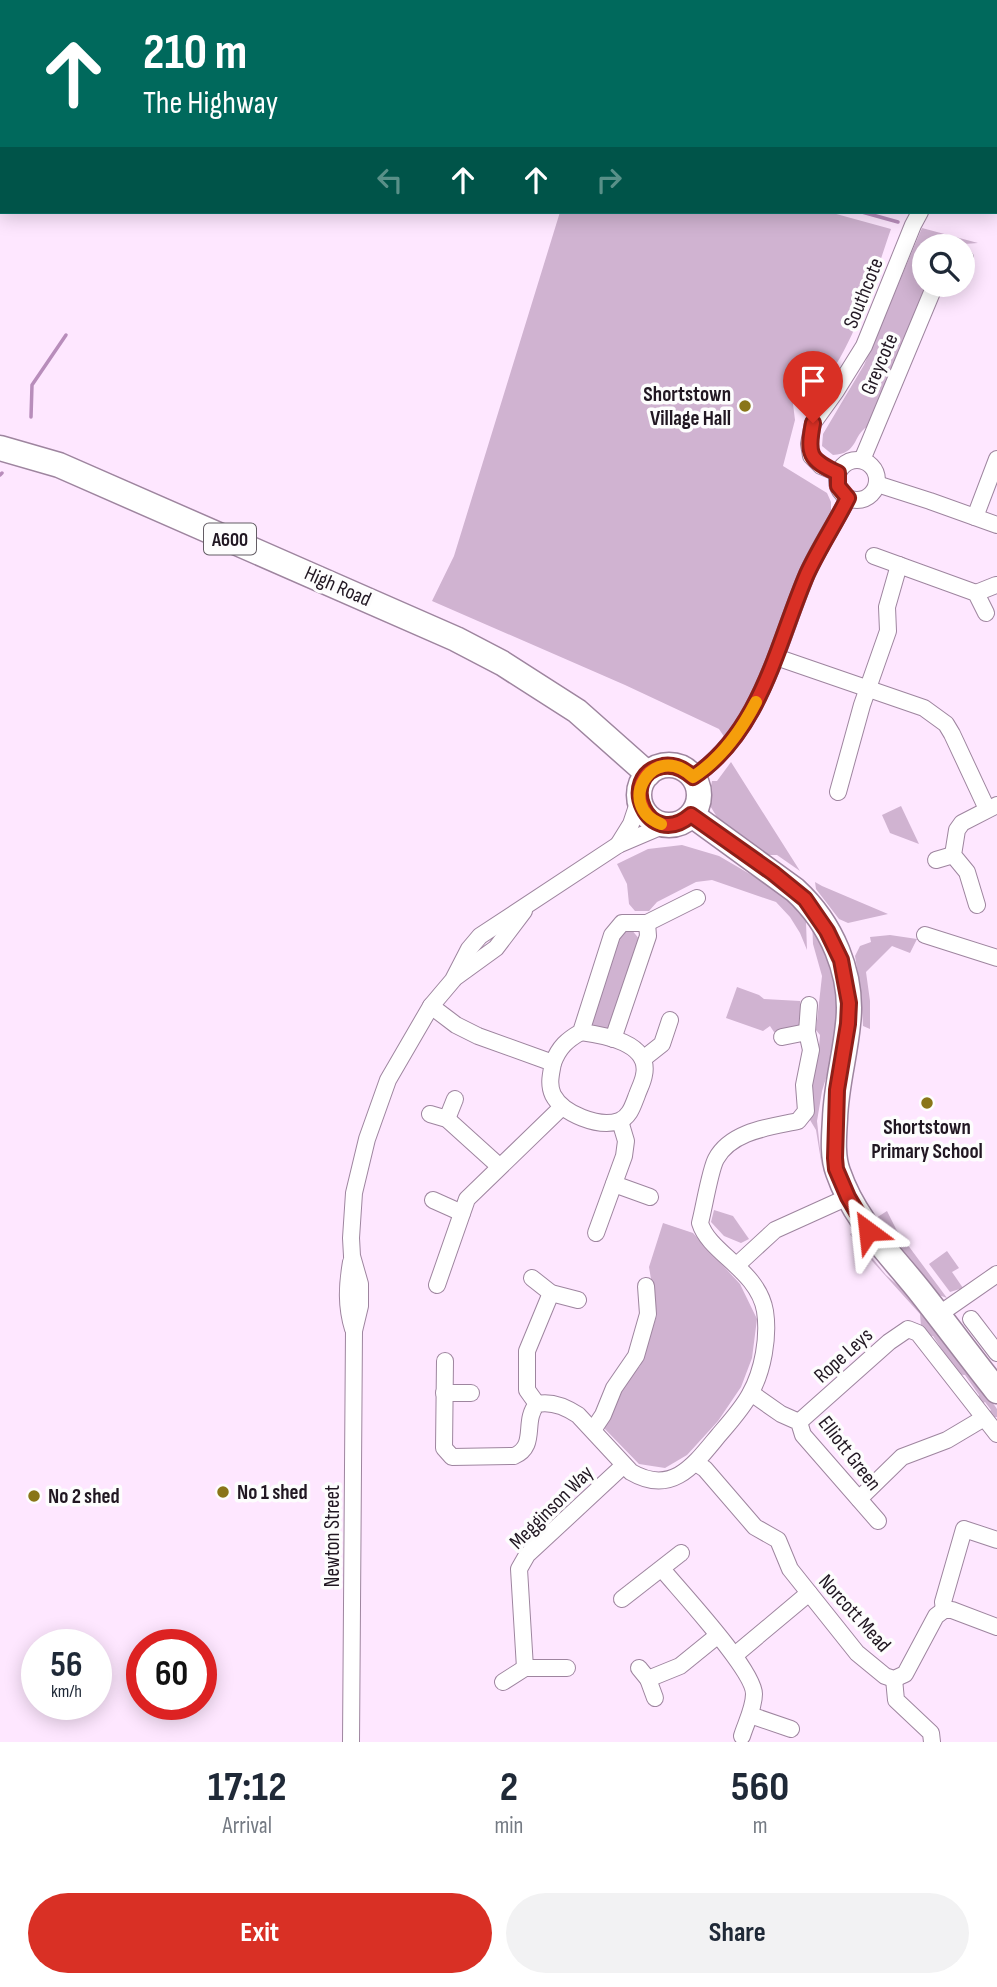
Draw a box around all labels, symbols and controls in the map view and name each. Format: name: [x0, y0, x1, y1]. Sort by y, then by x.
text: 210 m: [143, 24, 247, 83]
icon: ahead: [28, 28, 119, 119]
text: The Highway: [143, 84, 278, 123]
icon: left: [371, 161, 409, 199]
icon: ahead: [444, 161, 482, 199]
icon: ahead: [517, 161, 555, 199]
icon: right: [590, 161, 628, 199]
map controls: [912, 234, 975, 297]
button: search: [912, 234, 975, 297]
street label: Southcote: [838, 254, 889, 332]
street label: Greycote: [855, 330, 904, 399]
pin: [783, 351, 843, 423]
icon: arrive: [794, 362, 832, 400]
place label: Shortstown Village Hall: [643, 382, 731, 431]
marker: Shortstown Village Hall: [737, 398, 753, 414]
road number: A600: [204, 524, 256, 554]
street label: High Road: [301, 561, 375, 612]
marker: Shortstown Primary School: [919, 1095, 935, 1111]
place label: Shortstown Primary School: [871, 1115, 983, 1164]
position arrow: [831, 1194, 905, 1268]
street label: Rope Leys: [809, 1323, 878, 1388]
street label: Elliott Green: [813, 1411, 886, 1496]
street label: Megginson Way: [504, 1460, 598, 1554]
place label: No 1 shed: [237, 1480, 308, 1505]
place label: No 2 shed: [48, 1484, 120, 1509]
marker: No 1 shed: [215, 1484, 231, 1500]
street label: Newton Street: [320, 1485, 345, 1587]
marker: No 2 shed: [26, 1488, 42, 1504]
street label: Norcott Mead: [813, 1569, 896, 1657]
speed limit sign: 60: [126, 1629, 217, 1720]
text: 56: [51, 1644, 82, 1687]
text: km/h: [51, 1681, 82, 1702]
text: 17:12: [208, 1762, 287, 1813]
text: 2: [500, 1762, 518, 1813]
text: 560: [731, 1762, 789, 1813]
text: Arrival: [222, 1812, 272, 1840]
text: min: [494, 1812, 523, 1840]
text: m: [753, 1812, 768, 1840]
button: Exit: [28, 1893, 492, 1973]
button: Share: [506, 1893, 969, 1973]

